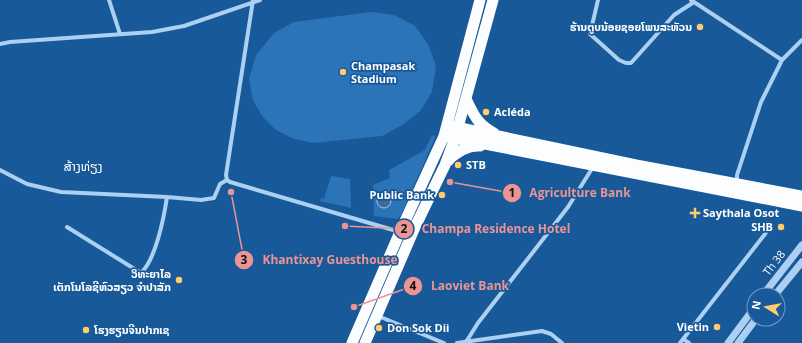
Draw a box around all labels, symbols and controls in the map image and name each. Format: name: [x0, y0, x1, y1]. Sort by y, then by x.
place label: ຮ້ານຕູບນ້ອຍຊອຍໂພນສະຫັວນ: [570, 19, 692, 34]
marker: ຮ້ານຕູບນ້ອຍຊອຍໂພນສະຫັວນ: [695, 22, 705, 32]
place label: Champasak Stadium: [351, 58, 415, 86]
marker: Champasak Stadium: [338, 67, 348, 77]
place label: Acléda: [494, 104, 531, 119]
marker: Acléda: [481, 107, 491, 117]
district label: ສ້າງທ່ຽງ: [64, 157, 102, 175]
place label: STB: [466, 157, 486, 172]
marker: STB: [453, 160, 463, 170]
callout: Agriculture Bank: [502, 181, 639, 205]
text: 1: [509, 184, 515, 201]
text: Agriculture Bank: [529, 184, 631, 201]
place label: Public Bank: [370, 187, 434, 202]
marker: Public Bank: [437, 190, 447, 200]
place label: Saythala Osot: [703, 205, 780, 220]
marker: Saythala Osot: [690, 208, 700, 218]
callout: Champa Residence Hotel: [394, 217, 579, 241]
place label: SHB: [751, 219, 773, 234]
text: 2: [401, 220, 408, 237]
text: Champa Residence Hotel: [422, 220, 570, 237]
marker: SHB: [776, 222, 786, 232]
street label: Th 38: [759, 247, 788, 278]
callout: Khantixay Guesthouse: [234, 248, 406, 272]
text: 3: [241, 251, 248, 268]
text: Khantixay Guesthouse: [262, 251, 398, 268]
place label: ວິທະຍາໄລ ເຕັກໂນໂລຊີຫົວສຽວ ຈຳປາສັກ: [53, 266, 171, 295]
callout: Laoviet Bank: [403, 274, 517, 298]
marker: ວິທະຍາໄລ ເຕັກໂນໂລຊີຫົວສຽວ ຈຳປາສັກ: [174, 275, 184, 285]
text: 4: [410, 277, 417, 294]
text: Laoviet Bank: [431, 277, 510, 294]
north arrow: [746, 287, 786, 327]
text: N: [747, 299, 764, 311]
place label: Vietin: [677, 319, 709, 334]
place label: Don Sok Dii: [387, 320, 449, 335]
place label: ໂຮງຮຽນຈີນປາກເຊ: [93, 322, 170, 338]
marker: Vietin: [712, 322, 722, 332]
marker: Don Sok Dii: [374, 323, 384, 333]
marker: ໂຮງຮຽນຈີນປາກເຊ: [81, 325, 91, 335]

